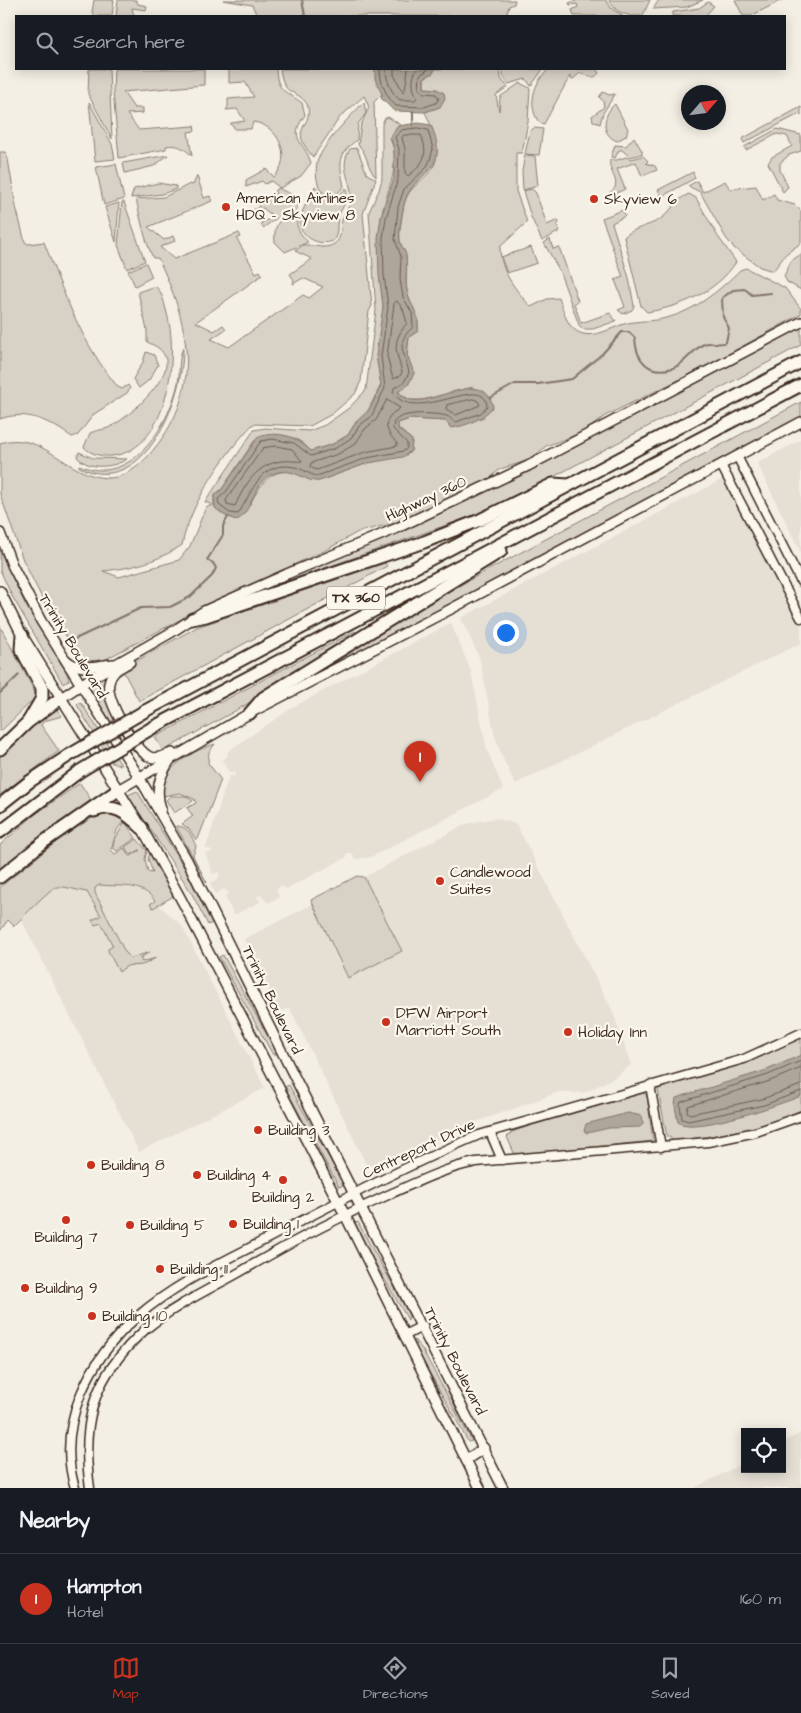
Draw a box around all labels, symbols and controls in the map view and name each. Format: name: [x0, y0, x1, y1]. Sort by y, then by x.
search box: [15, 15, 786, 70]
icon: search: [33, 29, 61, 57]
text: Search here: [73, 29, 185, 56]
north arrow: [681, 85, 726, 130]
place label: American Airlines HDQ - Skyview 8: [236, 188, 356, 227]
place label: Skyview 6: [604, 189, 677, 211]
marker: Skyview 6: [588, 193, 600, 205]
marker: American Airlines HDQ - Skyview 8: [220, 201, 232, 213]
street label: Highway 360: [382, 471, 471, 528]
road number: TX 360: [327, 586, 385, 610]
street label: Trinity Boulevard: [33, 590, 113, 703]
your location: [493, 620, 519, 646]
pin: 1: [404, 741, 436, 782]
place label: Candlewood Suites: [450, 862, 531, 900]
marker: Candlewood Suites: [434, 875, 446, 887]
street label: Trinity Boulevard: [236, 942, 308, 1059]
place label: DFW Airport Marriott South: [396, 1003, 501, 1041]
marker: DFW Airport Marriott South: [380, 1016, 392, 1028]
place label: Holiday Inn: [578, 1022, 647, 1044]
marker: Holiday Inn: [562, 1026, 574, 1038]
street label: Centreport Drive: [359, 1114, 479, 1184]
place label: Building 3: [268, 1120, 330, 1142]
marker: Building 3: [252, 1124, 264, 1136]
place label: Building 8: [101, 1155, 165, 1177]
marker: Building 8: [85, 1159, 97, 1171]
place label: Building 4: [207, 1165, 271, 1187]
marker: Building 4: [191, 1169, 203, 1181]
marker: Building 2: [277, 1174, 289, 1186]
place label: Building 2: [252, 1187, 315, 1209]
marker: Building 7: [60, 1214, 72, 1226]
place label: Building 1: [243, 1214, 299, 1236]
place label: Building 5: [140, 1215, 205, 1237]
marker: Building 1: [227, 1218, 239, 1230]
marker: Building 5: [124, 1219, 136, 1231]
place label: Building 7: [34, 1227, 98, 1249]
place label: Building 11: [170, 1259, 228, 1281]
marker: Building 11: [154, 1263, 166, 1275]
place label: Building 9: [35, 1278, 98, 1300]
marker: Building 9: [19, 1282, 31, 1294]
street label: Trinity Boulevard: [418, 1303, 491, 1419]
place label: Building 10: [102, 1306, 168, 1328]
marker: Building 10: [86, 1310, 98, 1322]
map controls: [741, 1428, 786, 1473]
button: locate: [741, 1428, 786, 1473]
text: Nearby: [20, 1506, 90, 1535]
text: Hampton: [67, 1574, 141, 1601]
text: 1: [35, 1588, 37, 1610]
text: 160 m: [740, 1588, 781, 1610]
text: Hotel: [67, 1601, 103, 1623]
tab: Map: [112, 1654, 140, 1704]
tab: Directions: [363, 1654, 428, 1704]
tab: Saved: [651, 1654, 689, 1704]

